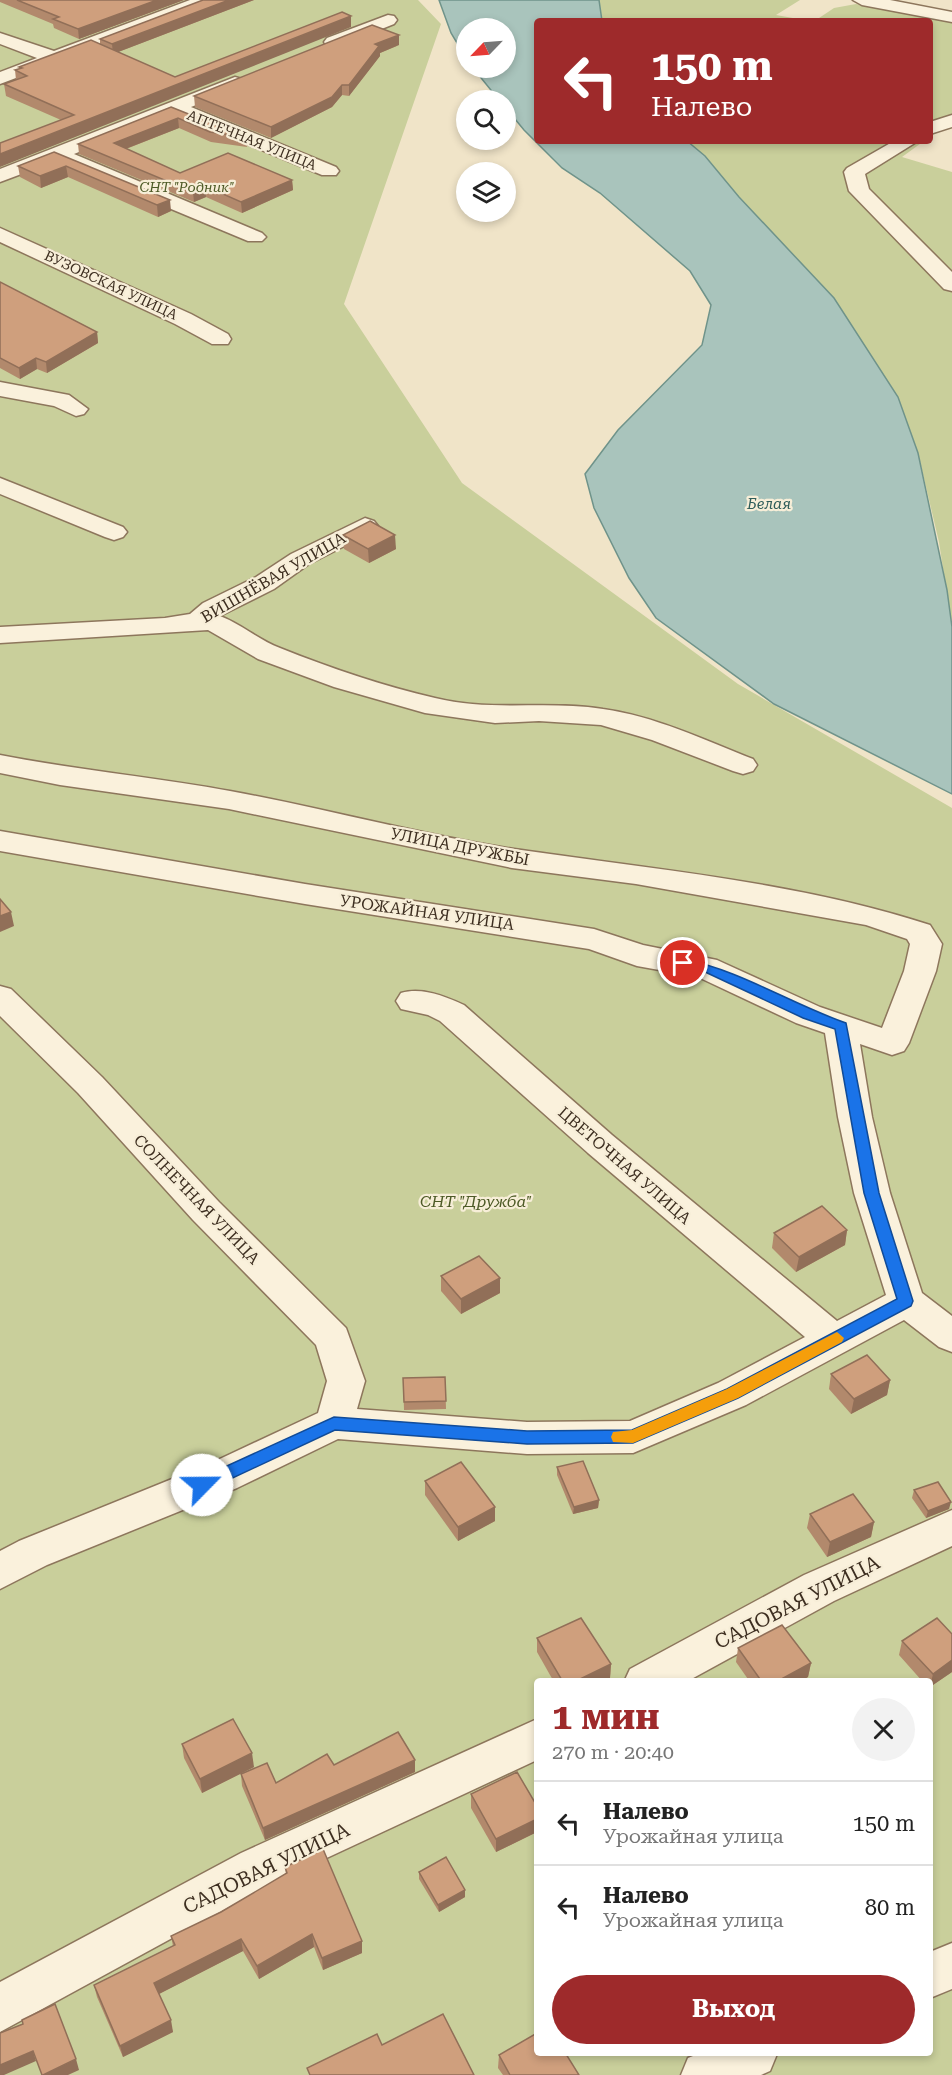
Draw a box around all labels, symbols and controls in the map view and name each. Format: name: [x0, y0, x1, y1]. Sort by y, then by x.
north arrow: [456, 18, 516, 78]
map controls: [456, 18, 516, 222]
text: 150 m: [651, 41, 773, 90]
icon: left: [552, 42, 630, 120]
button: search: [456, 90, 516, 150]
text: Налево: [651, 91, 752, 123]
street label: АПТЕЧНАЯ УЛИЦА: [185, 107, 319, 173]
button: layers: [456, 162, 516, 222]
park label: СНТ "Родник": [140, 179, 234, 195]
street label: ВУЗОВСКАЯ УЛИЦА: [42, 247, 180, 323]
water label: Белая: [746, 495, 791, 513]
street label: ВИШНЁВАЯ УЛИЦА: [198, 528, 350, 627]
street label: УЛИЦА ДРУЖБЫ: [389, 824, 531, 869]
street label: УРОЖАЙНАЯ УЛИЦА: [339, 891, 516, 934]
pin: [657, 937, 708, 988]
icon: arrive: [666, 946, 699, 979]
street label: ЦВЕТОЧНАЯ УЛИЦА: [554, 1103, 696, 1229]
street label: СОЛНЕЧНАЯ УЛИЦА: [130, 1131, 264, 1269]
park label: СНТ "Дружба": [420, 1192, 532, 1211]
position arrow: [170, 1453, 234, 1517]
street label: САДОВАЯ УЛИЦА: [710, 1550, 884, 1654]
text: 1 мин: [552, 1696, 660, 1738]
button: close: [852, 1698, 915, 1761]
text: 270 m · 20:40: [552, 1740, 674, 1764]
text: Налево: [603, 1799, 689, 1824]
icon: left: [552, 1807, 585, 1840]
text: 150 m: [852, 1811, 915, 1836]
street label: САДОВАЯ УЛИЦА: [179, 1817, 353, 1919]
text: Урожайная улица: [603, 1824, 784, 1848]
text: Налево: [603, 1883, 689, 1908]
icon: left: [552, 1891, 585, 1924]
text: 80 m: [865, 1895, 915, 1920]
text: Урожайная улица: [603, 1908, 784, 1932]
button: Выход: [552, 1975, 915, 2044]

